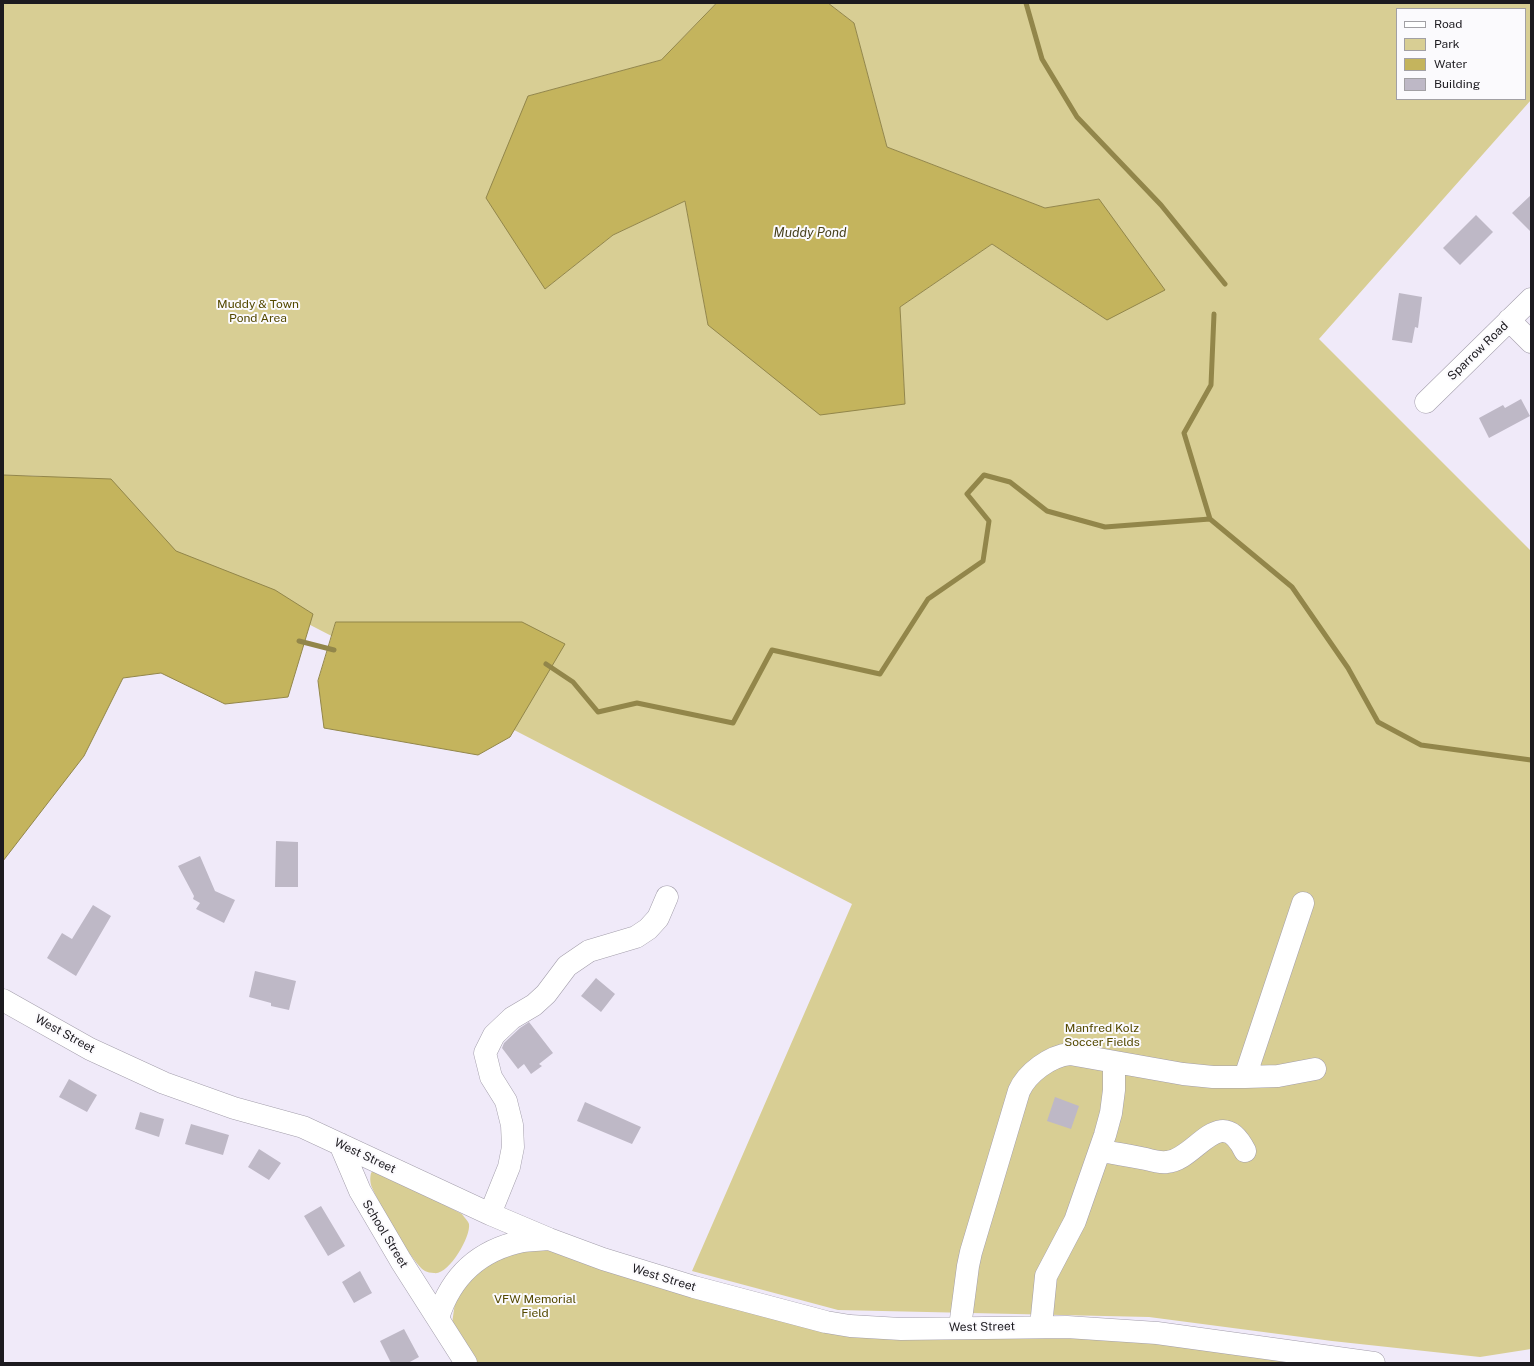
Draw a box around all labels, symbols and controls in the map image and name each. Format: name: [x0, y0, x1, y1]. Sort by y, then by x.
legend: [1396, 8, 1526, 100]
text: Road: [1434, 17, 1462, 31]
text: Park: [1434, 37, 1460, 51]
text: Water: [1434, 57, 1467, 71]
text: Building: [1434, 77, 1480, 91]
water label: Muddy Pond: [774, 225, 846, 241]
park label: Muddy & Town Pond Area: [217, 297, 299, 325]
street label: Sparrow Road: [1445, 319, 1511, 383]
street label: West Street: [33, 1012, 97, 1056]
park label: Manfred Kolz Soccer Fields: [1064, 1021, 1140, 1049]
street label: West Street: [332, 1135, 398, 1177]
street label: School Street: [359, 1197, 411, 1271]
street label: West Street: [630, 1261, 698, 1295]
park label: VFW Memorial Field: [494, 1292, 576, 1320]
street label: West Street: [949, 1319, 1015, 1335]

